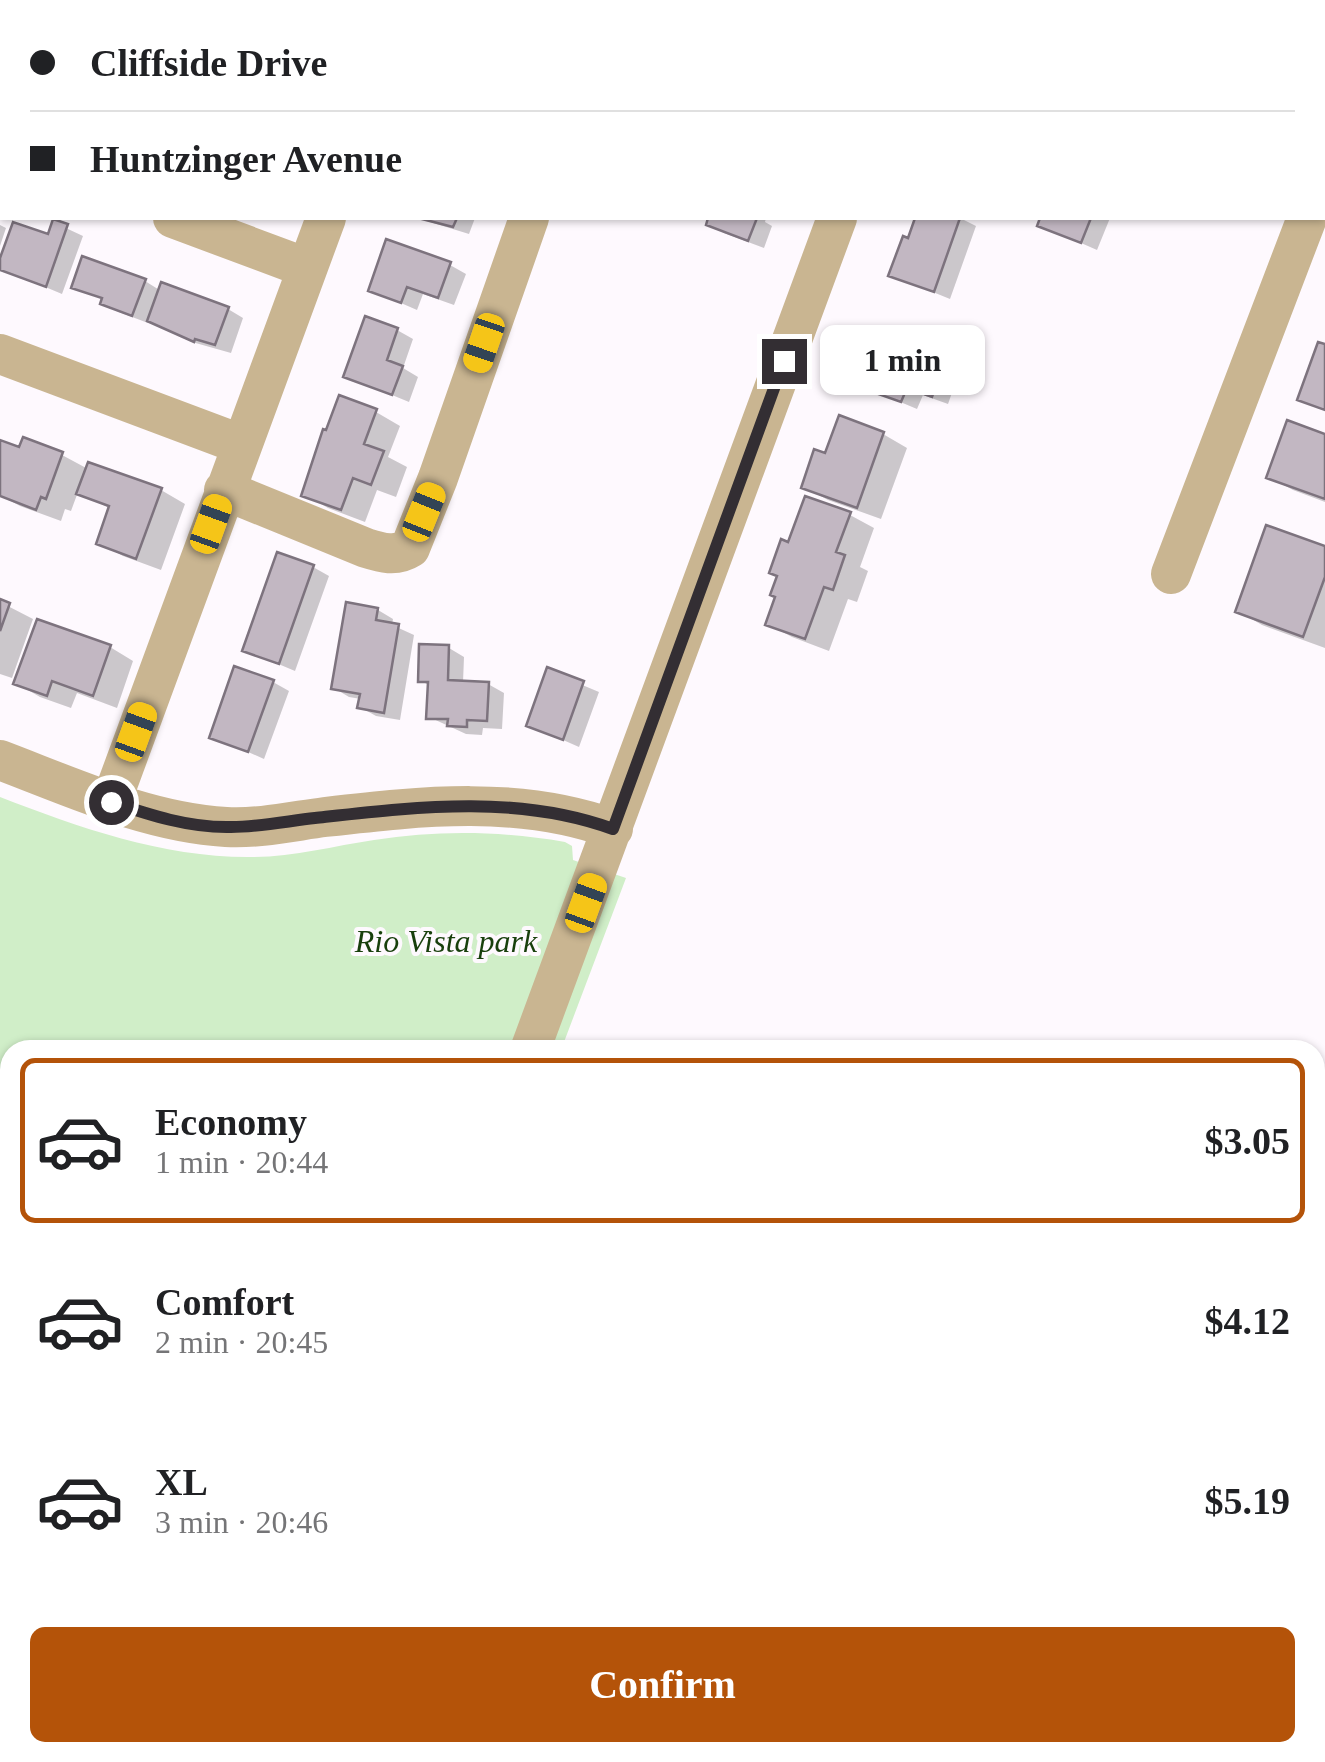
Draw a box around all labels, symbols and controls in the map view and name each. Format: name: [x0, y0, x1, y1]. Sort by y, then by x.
text: Cliffside Drive: [90, 42, 327, 84]
text: Huntzinger Avenue: [90, 138, 402, 180]
car: [460, 310, 508, 376]
callout: 1 min: [819, 326, 984, 396]
route end: [762, 339, 807, 384]
text: 1 min: [864, 342, 941, 378]
car: [399, 479, 449, 545]
car: [187, 491, 235, 557]
car: [112, 699, 160, 765]
route start: [89, 780, 134, 825]
car: [562, 870, 610, 936]
park label: Rio Vista park: [354, 923, 538, 959]
icon: car: [35, 1096, 125, 1186]
text: Economy: [155, 1101, 307, 1143]
text: $3.05: [1205, 1120, 1290, 1162]
text: 1 min · 20:44: [155, 1144, 328, 1180]
icon: car: [35, 1276, 125, 1366]
text: Comfort: [155, 1281, 294, 1323]
text: $4.12: [1205, 1300, 1290, 1342]
text: 2 min · 20:45: [155, 1324, 328, 1360]
icon: car: [35, 1456, 125, 1546]
text: XL: [155, 1461, 208, 1503]
text: $5.19: [1205, 1480, 1290, 1522]
text: 3 min · 20:46: [155, 1504, 328, 1540]
button: Confirm: [30, 1627, 1295, 1742]

